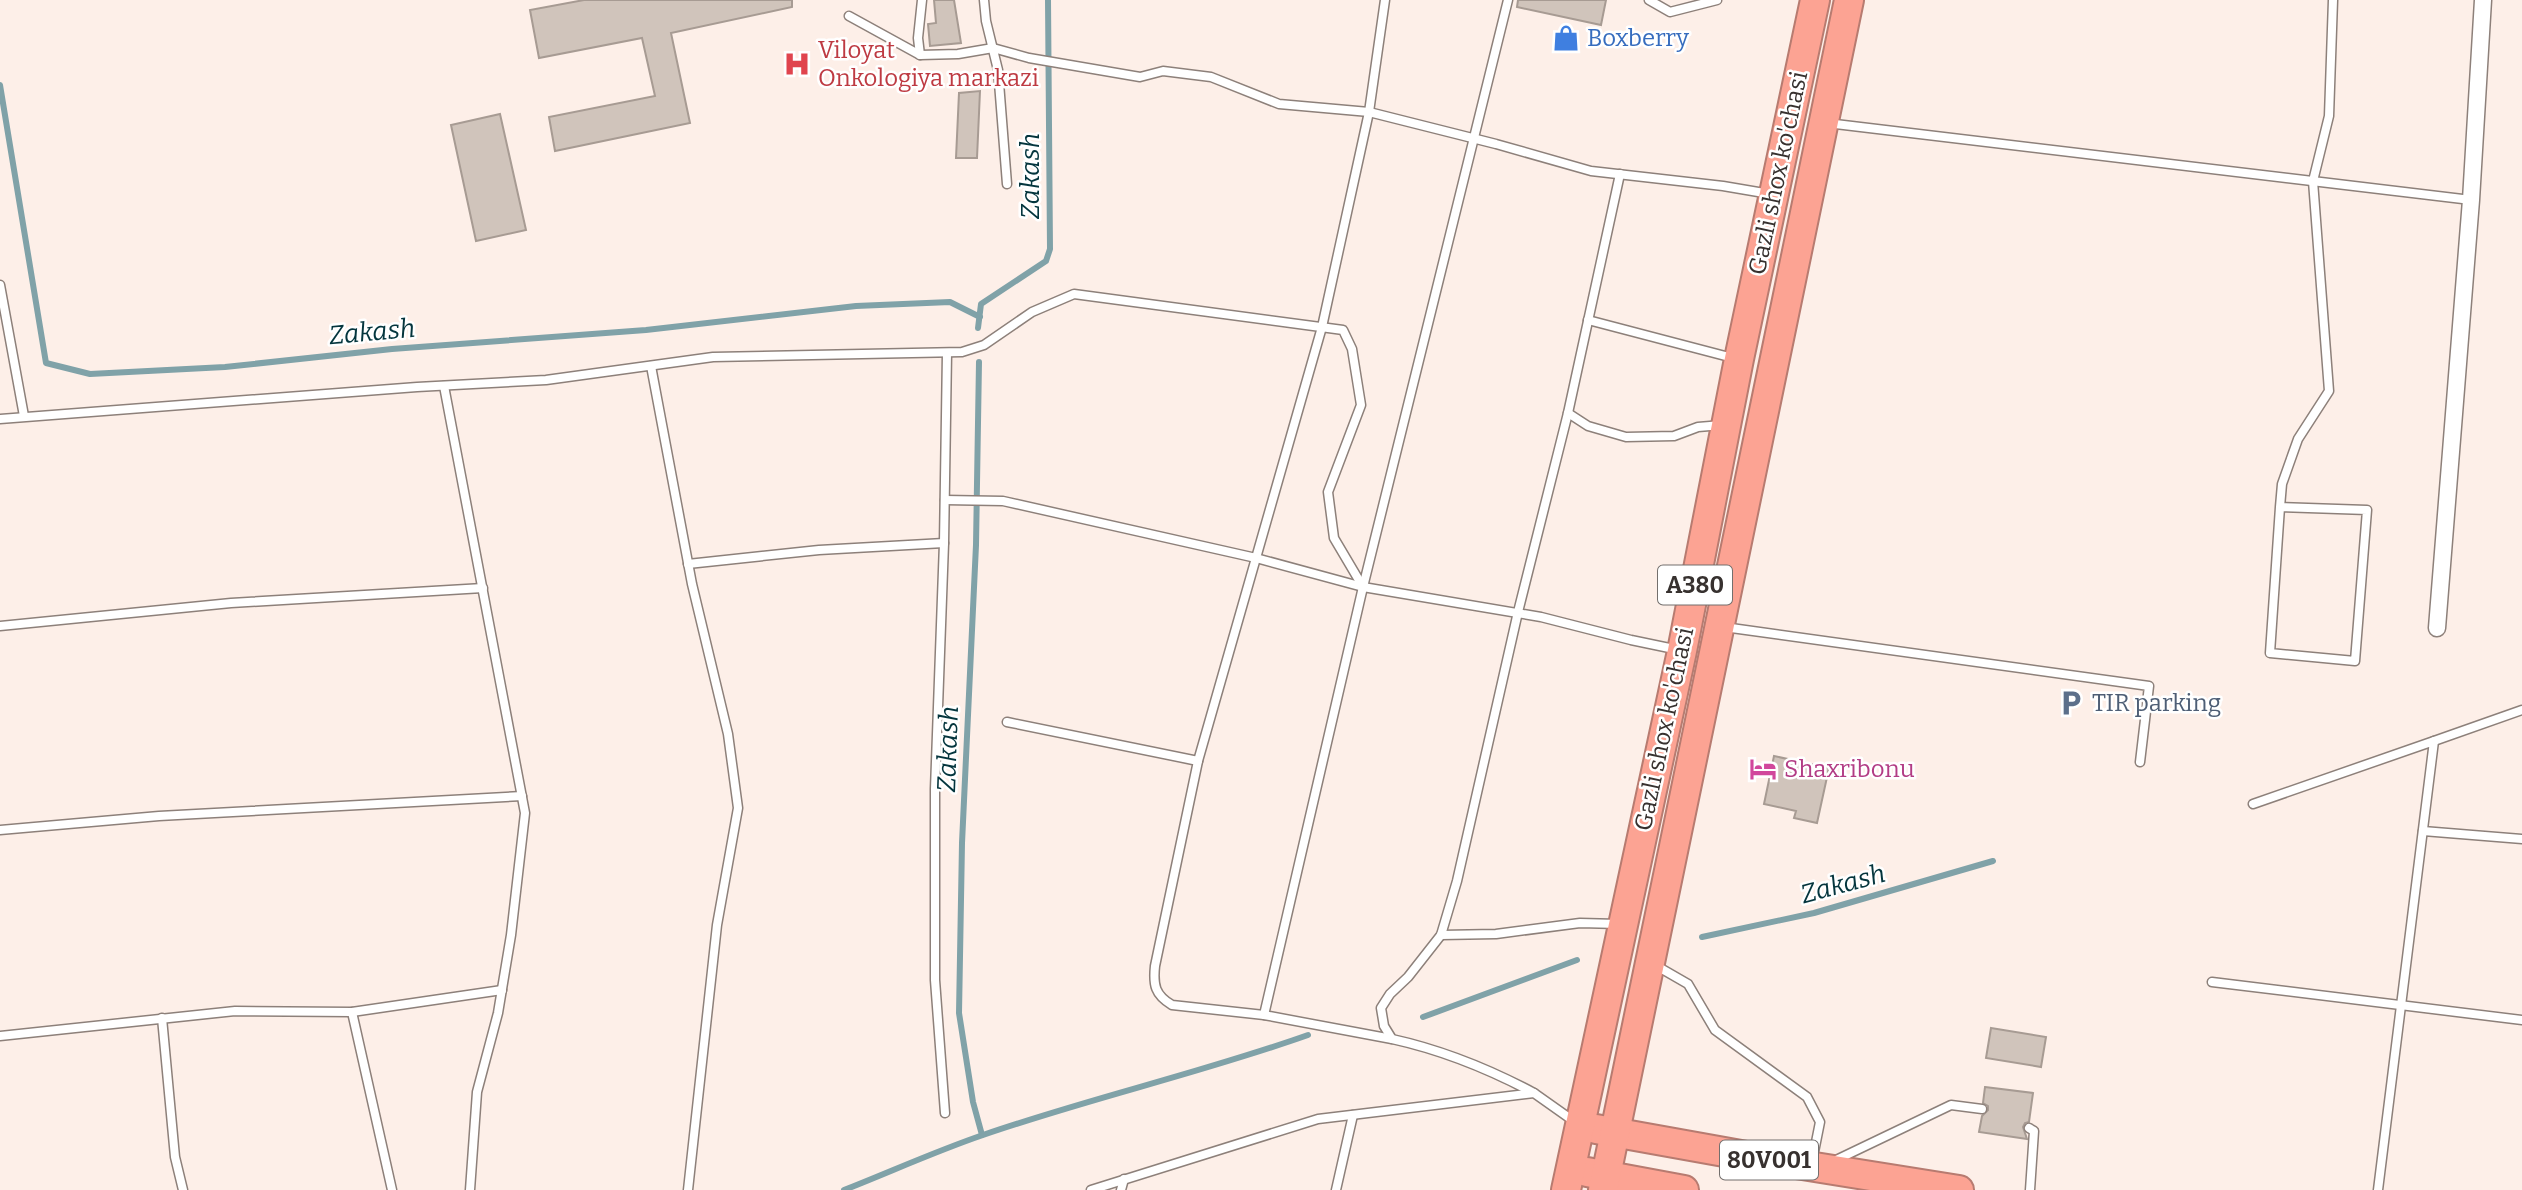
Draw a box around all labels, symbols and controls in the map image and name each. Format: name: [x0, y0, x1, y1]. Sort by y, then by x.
shop icon: Boxberry: [1551, 23, 1581, 53]
place label: Boxberry: [1587, 24, 1689, 52]
place label: Viloyat Onkologiya markazi: [818, 36, 1039, 92]
hospital icon: Viloyat Onkologiya markazi: [782, 49, 812, 79]
street label: Gazli shox ko'chasi: [1743, 69, 1813, 277]
water label: Zakash: [1015, 133, 1046, 219]
water label: Zakash: [328, 313, 416, 351]
road number: A380: [1658, 566, 1732, 604]
street label: Gazli shox ko'chasi: [1629, 625, 1699, 833]
parking icon: TIR parking: [2056, 688, 2086, 718]
place label: TIR parking: [2092, 689, 2221, 717]
water label: Zakash: [931, 705, 965, 793]
hotel icon: Shaxribonu: [1748, 754, 1778, 784]
place label: Shaxribonu: [1784, 755, 1915, 783]
water label: Zakash: [1797, 858, 1889, 910]
road number: 80V001: [1720, 1140, 1818, 1180]

